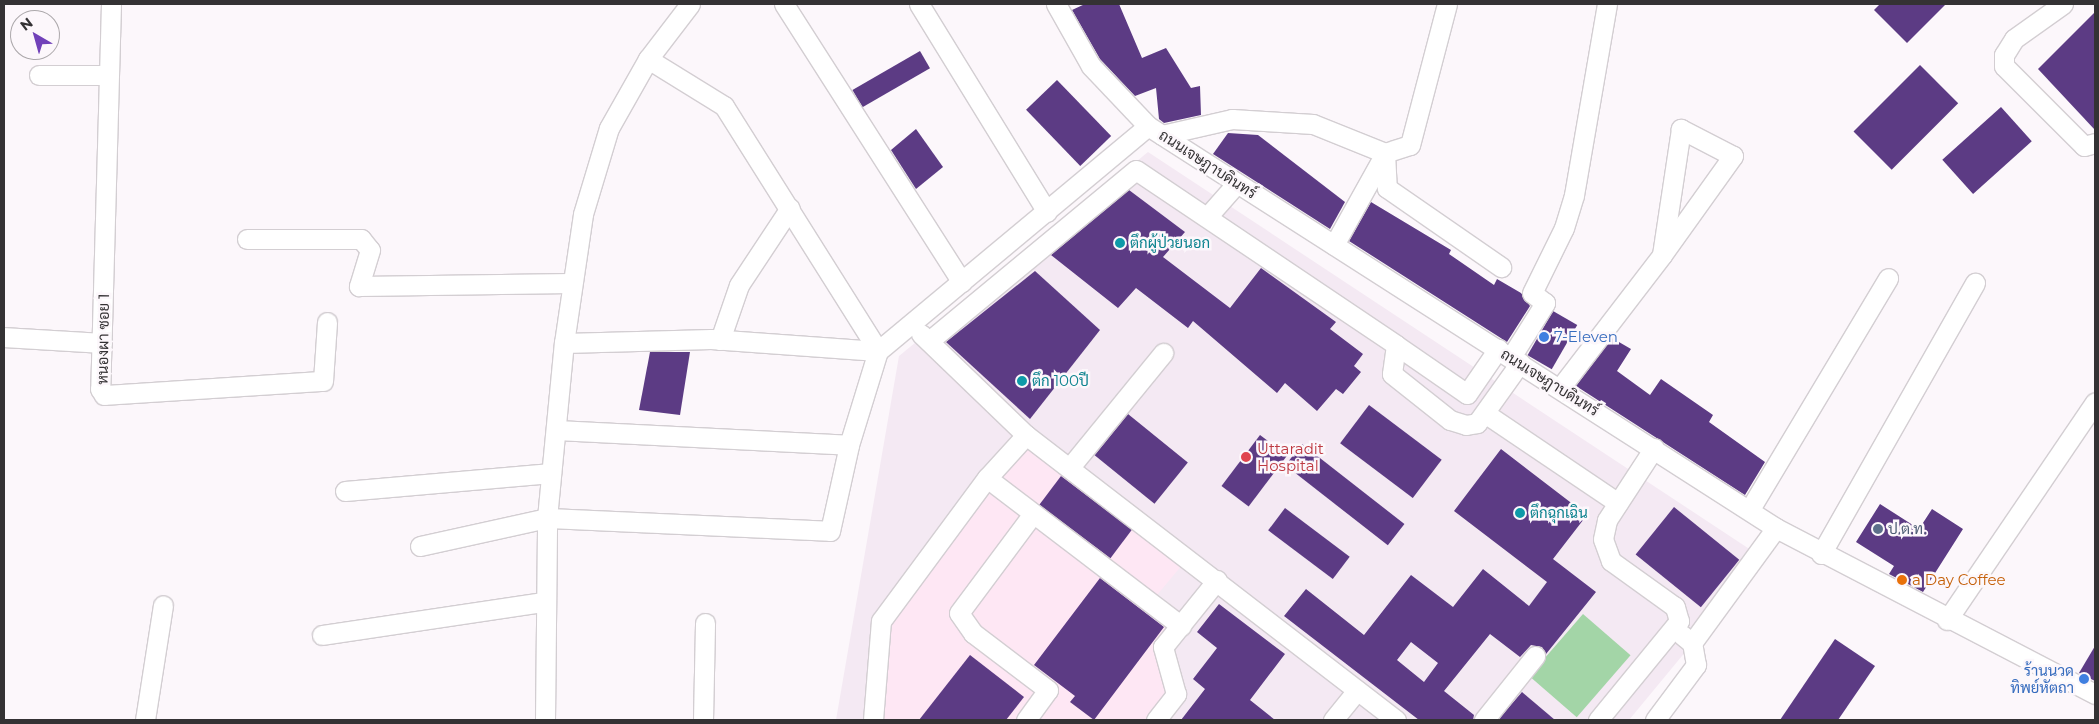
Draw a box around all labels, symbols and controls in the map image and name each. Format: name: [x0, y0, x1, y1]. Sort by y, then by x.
north arrow: [10, 10, 60, 60]
text: N: [16, 13, 36, 35]
street label: ถนนเจษฎาบดินทร์: [1156, 126, 1260, 202]
place label: ตึกผู้ป่วยนอก: [1130, 234, 1210, 252]
marker: ตึกผู้ป่วยนอก: [1114, 237, 1126, 249]
street label: หนองผา ซอย 1: [93, 293, 113, 385]
place label: 7-Eleven: [1554, 328, 1618, 346]
marker: 7-Eleven: [1538, 331, 1550, 343]
street label: ถนนเจษฎาบดินทร์: [1497, 345, 1603, 419]
place label: ตึก 100ปี: [1032, 372, 1089, 390]
marker: ตึก 100ปี: [1016, 375, 1028, 387]
place label: Uttaradit Hospital: [1257, 439, 1324, 474]
marker: Uttaradit Hospital: [1239, 450, 1253, 464]
place label: ตึกฉุกเฉิน: [1530, 504, 1588, 522]
marker: ตึกฉุกเฉิน: [1514, 507, 1526, 519]
place label: ป.ต.ท.: [1888, 520, 1926, 538]
marker: ป.ต.ท.: [1872, 523, 1884, 535]
place label: a Day Coffee: [1912, 571, 2006, 589]
marker: a Day Coffee: [1896, 574, 1908, 586]
place label: ร้านนวด ทิพย์หัตถา: [2010, 661, 2074, 696]
marker: ร้านนวด ทิพย์หัตถา: [2078, 673, 2090, 685]

